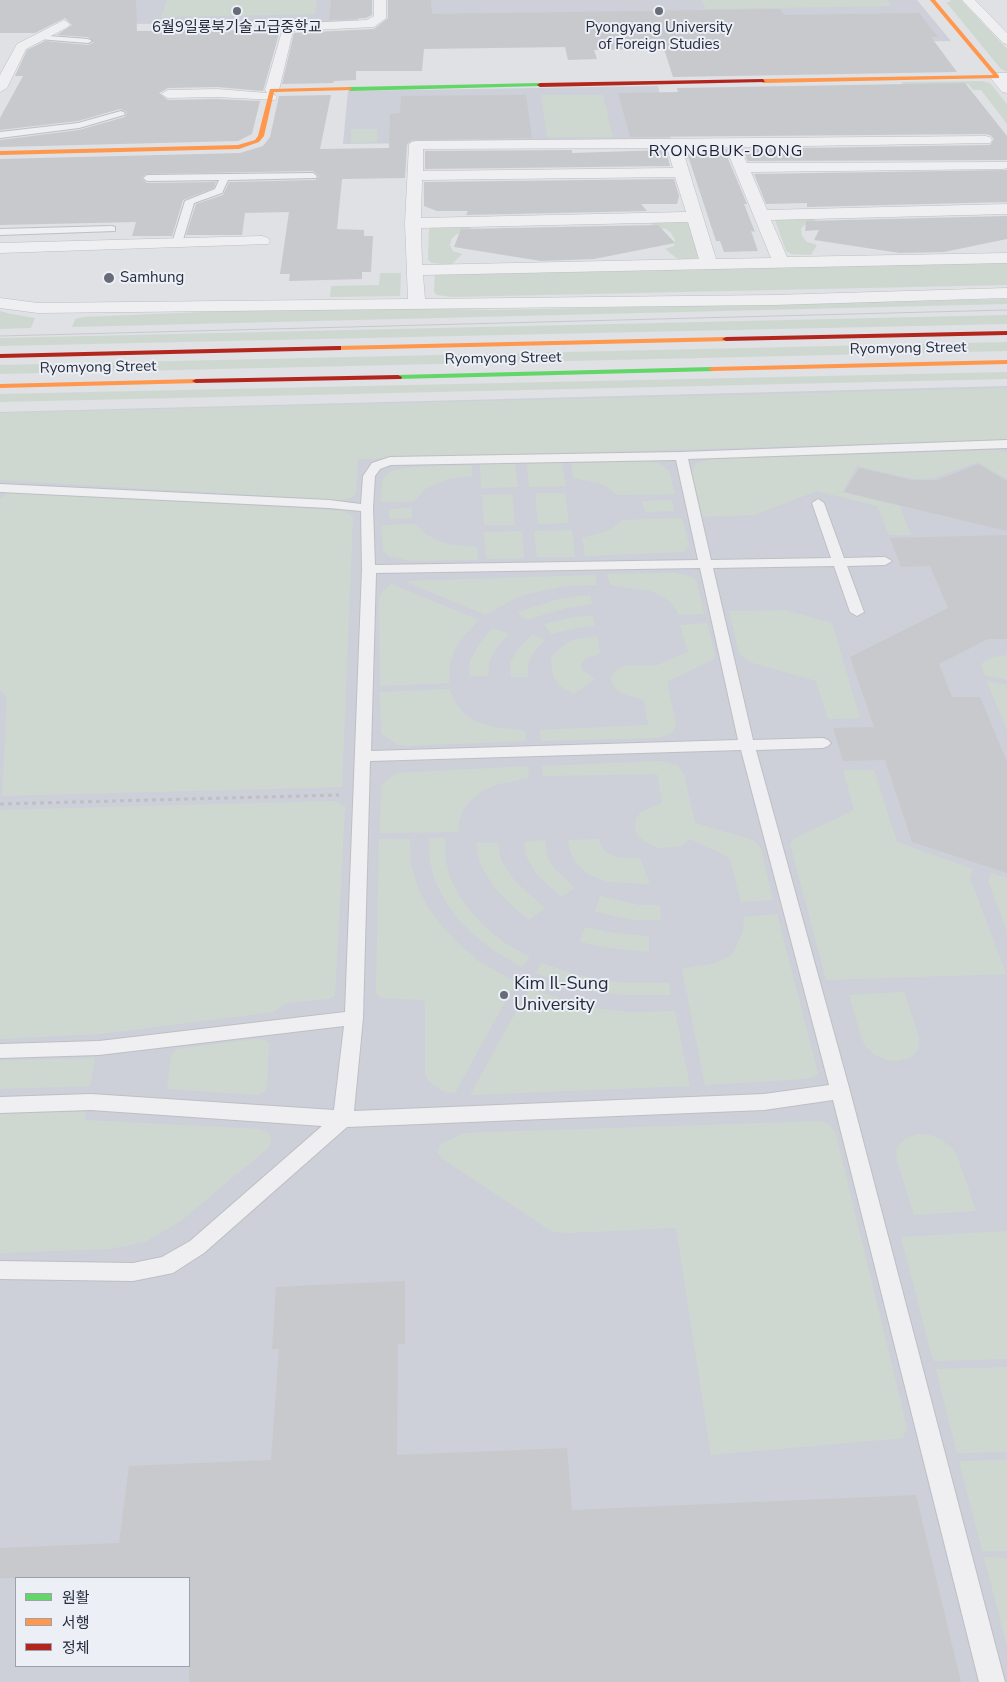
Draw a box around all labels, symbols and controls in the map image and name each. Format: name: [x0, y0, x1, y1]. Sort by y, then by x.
marker: 6월9일룡북기술고급중학교: [231, 5, 243, 17]
marker: Pyongyang University of Foreign Studies: [653, 5, 665, 17]
place label: 6월9일룡북기술고급중학교: [152, 19, 322, 37]
place label: Pyongyang University of Foreign Studies: [586, 19, 732, 54]
district label: RYONGBUK-DONG: [647, 142, 805, 162]
place label: Samhung: [120, 269, 184, 287]
marker: Samhung: [102, 271, 116, 285]
street label: Ryomyong Street: [849, 339, 967, 359]
street label: Ryomyong Street: [444, 349, 562, 369]
street label: Ryomyong Street: [39, 358, 157, 378]
place label: Kim Il-Sung University: [514, 974, 608, 1016]
marker: Kim Il-Sung University: [498, 989, 510, 1001]
legend: [15, 1577, 190, 1667]
text: 원활: [62, 1588, 90, 1608]
text: 서행: [62, 1613, 90, 1633]
text: 정체: [62, 1638, 90, 1658]

